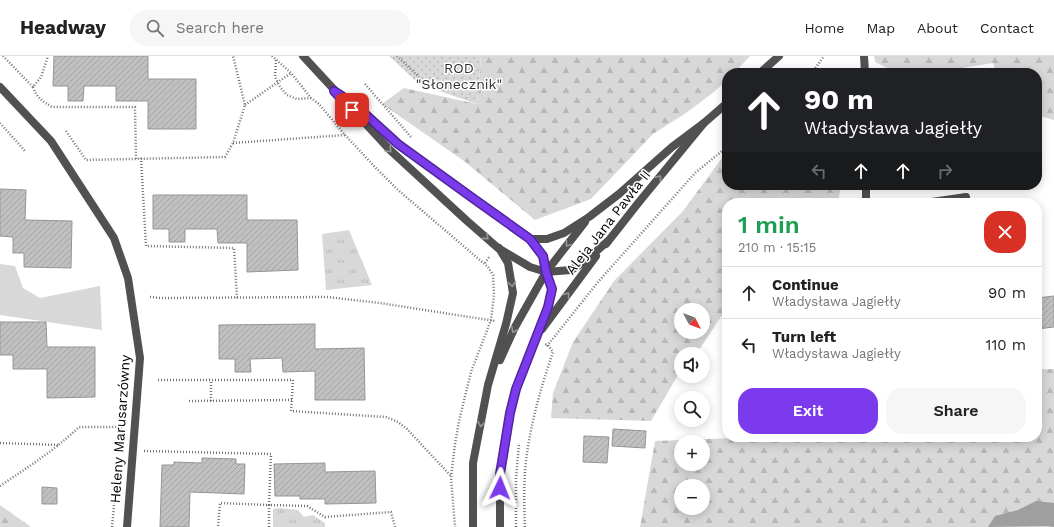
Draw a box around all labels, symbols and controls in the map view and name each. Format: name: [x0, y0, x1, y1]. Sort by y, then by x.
search box: [130, 10, 410, 46]
text: Headway: [20, 16, 106, 39]
icon: search: [144, 17, 166, 39]
text: Search here: [176, 19, 264, 37]
text: Home: [804, 20, 844, 36]
text: Map: [866, 20, 895, 36]
text: About: [917, 20, 958, 36]
text: Contact: [980, 20, 1034, 36]
park label: ROD "Słonecznik": [416, 60, 502, 92]
text: 90 m: [804, 83, 874, 116]
icon: ahead: [738, 84, 790, 136]
pin: [335, 93, 369, 127]
icon: arrive: [341, 99, 363, 121]
text: Władysława Jagiełły: [804, 117, 982, 138]
one-way arrow: [385, 145, 392, 153]
icon: left: [808, 160, 830, 182]
icon: ahead: [850, 160, 872, 182]
icon: ahead: [892, 160, 914, 182]
icon: right: [934, 160, 956, 182]
street label: Aleja Jana Pawła II: [562, 167, 654, 277]
one-way arrow: [654, 175, 661, 182]
text: 1 min: [738, 211, 800, 239]
button: close: [984, 211, 1026, 253]
one-way arrow: [481, 232, 488, 239]
one-way arrow: [565, 240, 572, 247]
text: 210 m · 15:15: [738, 240, 816, 255]
text: Continue: [772, 276, 839, 294]
one-way arrow: [507, 281, 516, 287]
icon: ahead: [738, 282, 760, 304]
text: 90 m: [988, 284, 1026, 302]
one-way arrow: [562, 293, 569, 300]
text: Władysława Jagiełły: [772, 294, 901, 309]
north arrow: [674, 303, 710, 339]
map controls: [674, 303, 710, 515]
one-way arrow: [511, 326, 519, 333]
text: Turn left: [772, 328, 836, 346]
icon: left: [738, 334, 760, 356]
text: 110 m: [986, 336, 1026, 354]
text: Władysława Jagiełły: [772, 346, 901, 361]
button: sound: [674, 347, 710, 383]
street label: Heleny Marusarzówny: [107, 353, 133, 504]
button: Exit: [738, 388, 878, 434]
button: Share: [886, 388, 1026, 434]
button: search: [674, 391, 710, 427]
one-way arrow: [477, 421, 486, 427]
button: +: [674, 435, 710, 471]
position arrow: [479, 467, 521, 509]
button: −: [674, 479, 710, 515]

